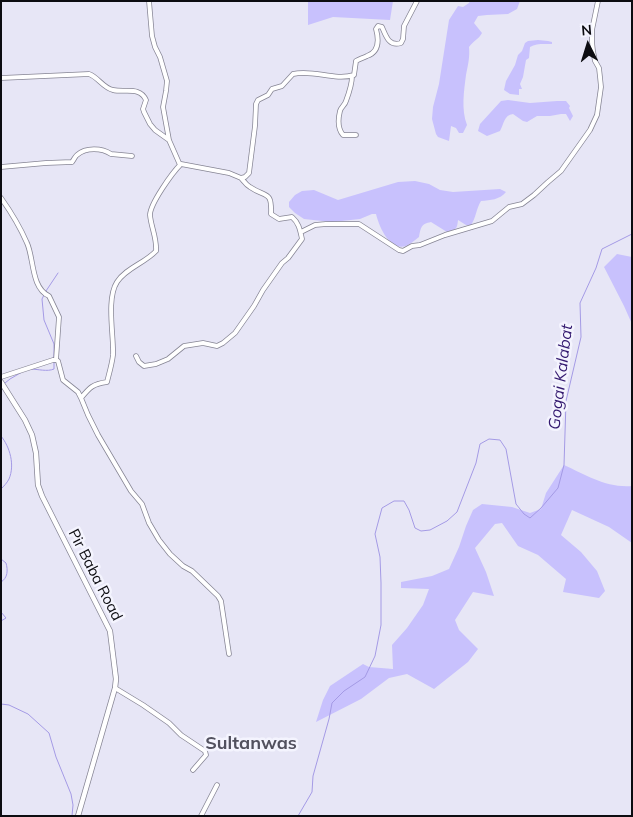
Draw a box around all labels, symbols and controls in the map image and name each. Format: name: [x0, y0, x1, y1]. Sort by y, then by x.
north arrow: [563, 20, 613, 70]
text: N: [581, 21, 593, 39]
water label: Gogai Kalabat: [545, 323, 577, 431]
street label: Pir Baba Road: [64, 526, 126, 624]
district label: Sultanwas: [205, 733, 297, 755]

